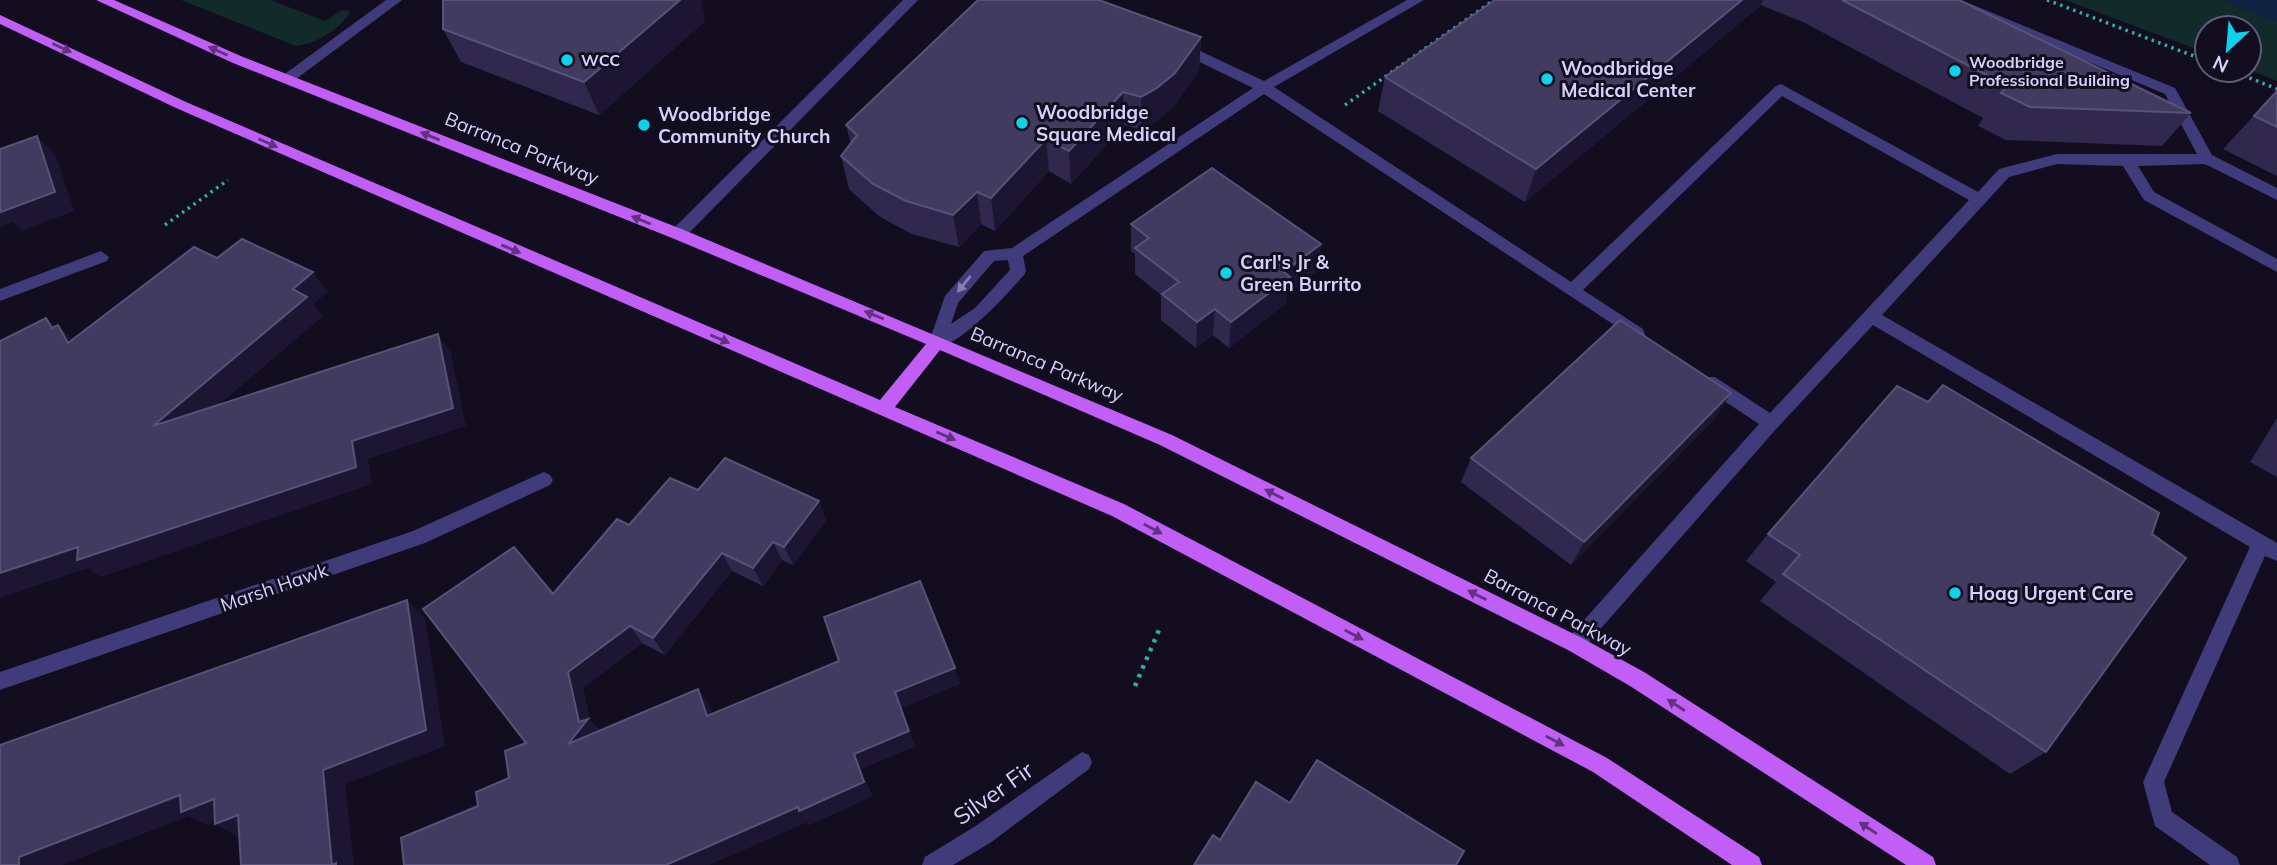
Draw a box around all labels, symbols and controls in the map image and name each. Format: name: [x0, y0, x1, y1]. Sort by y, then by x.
north arrow: [2193, 14, 2263, 84]
one-way arrow: [52, 43, 72, 54]
one-way arrow: [208, 45, 229, 56]
place label: WCC: [581, 50, 620, 70]
text: N: [2209, 50, 2232, 78]
marker: WCC: [559, 52, 575, 68]
place label: Woodbridge Professional Building: [1969, 52, 2130, 90]
place label: Woodbridge Medical Center: [1561, 56, 1696, 102]
marker: Woodbridge Professional Building: [1947, 63, 1963, 79]
marker: Woodbridge Medical Center: [1539, 71, 1555, 87]
place label: Woodbridge Square Medical: [1036, 100, 1176, 146]
place label: Woodbridge Community Church: [658, 102, 831, 148]
street label: Barranca Parkway: [442, 106, 602, 190]
marker: Woodbridge Square Medical: [1014, 115, 1030, 131]
marker: Woodbridge Community Church: [636, 117, 652, 133]
one-way arrow: [419, 130, 440, 141]
one-way arrow: [258, 138, 279, 149]
one-way arrow: [630, 214, 651, 225]
one-way arrow: [501, 243, 521, 255]
place label: Carl's Jr & Green Burrito: [1240, 250, 1362, 296]
marker: Carl's Jr & Green Burrito: [1218, 265, 1234, 281]
one-way arrow: [957, 275, 971, 293]
one-way arrow: [863, 310, 884, 321]
street label: Barranca Parkway: [967, 321, 1127, 407]
one-way arrow: [710, 333, 730, 345]
one-way arrow: [935, 430, 956, 441]
one-way arrow: [1263, 488, 1283, 500]
one-way arrow: [1143, 523, 1163, 534]
street label: Marsh Hawk: [217, 557, 331, 617]
street label: Barranca Parkway: [1480, 563, 1636, 661]
place label: Hoag Urgent Care: [1969, 581, 2133, 605]
marker: Hoag Urgent Care: [1947, 585, 1963, 601]
one-way arrow: [1467, 590, 1487, 601]
one-way arrow: [1344, 629, 1364, 641]
one-way arrow: [1667, 698, 1686, 711]
one-way arrow: [1545, 736, 1565, 747]
street label: Silver Fir: [947, 755, 1039, 831]
one-way arrow: [1858, 822, 1877, 835]

